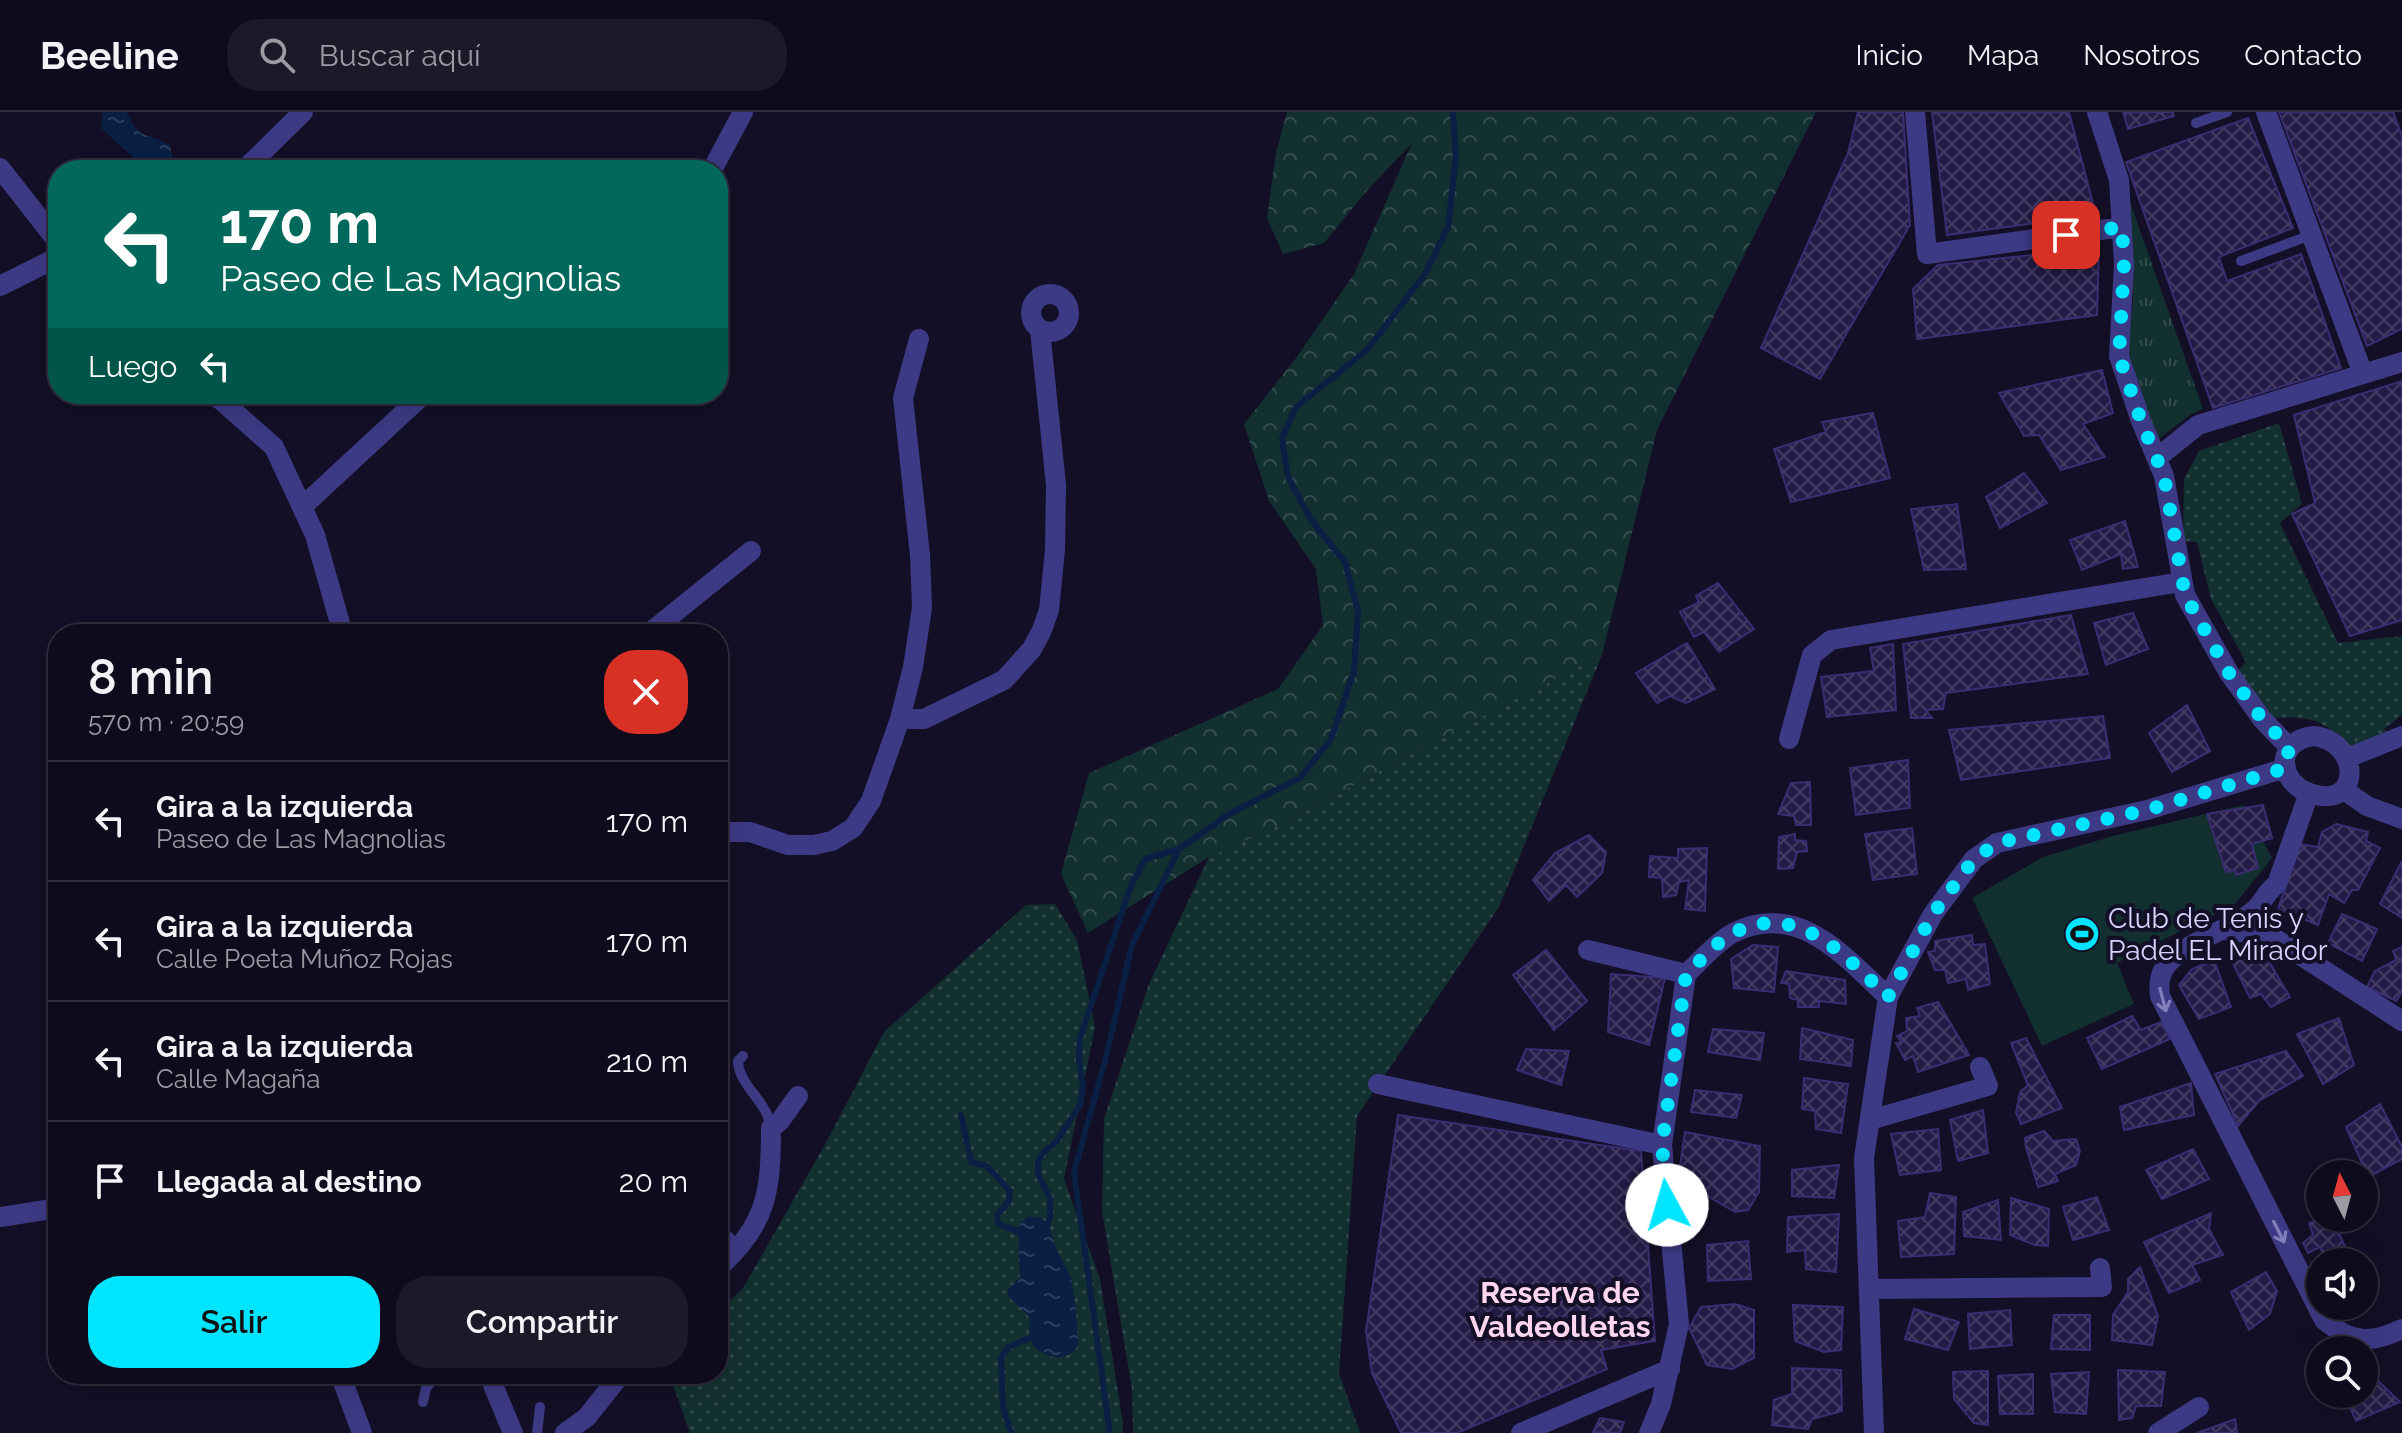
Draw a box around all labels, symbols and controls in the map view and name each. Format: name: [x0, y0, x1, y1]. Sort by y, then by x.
search box: [227, 19, 787, 91]
text: Beeline: [40, 33, 179, 78]
icon: search: [255, 33, 299, 77]
text: Buscar aquí: [319, 38, 481, 73]
text: Inicio: [1855, 39, 1923, 72]
text: Mapa: [1967, 39, 2039, 72]
text: Nosotros: [2083, 39, 2200, 72]
text: Contacto: [2244, 39, 2362, 72]
text: 170 m: [220, 190, 379, 256]
icon: left: [88, 192, 192, 296]
pin: [2032, 201, 2100, 269]
icon: arrive: [2044, 213, 2088, 257]
text: Paseo de Las Magnolias: [220, 257, 621, 299]
icon: left: [193, 344, 237, 388]
text: Luego: [88, 349, 177, 384]
text: 8 min: [88, 649, 213, 705]
button: close: [604, 650, 688, 734]
text: 570 m · 20:59: [88, 707, 244, 737]
text: Gira a la izquierda: [156, 789, 413, 824]
icon: left: [88, 799, 132, 843]
text: 170 m: [606, 804, 688, 839]
text: Paseo de Las Magnolias: [156, 824, 446, 854]
place label: Club de Tenis y Padel EL Mirador: [2108, 902, 2328, 967]
text: Gira a la izquierda: [156, 909, 413, 944]
sports icon: Club de Tenis y Padel EL Mirador: [2063, 915, 2101, 953]
icon: left: [88, 919, 132, 963]
text: 170 m: [606, 924, 688, 959]
text: Calle Poeta Muñoz Rojas: [156, 944, 453, 974]
one-way arrow: [2156, 986, 2171, 1012]
text: Gira a la izquierda: [156, 1029, 413, 1064]
icon: left: [88, 1039, 132, 1083]
text: 210 m: [606, 1044, 688, 1079]
text: Calle Magaña: [156, 1064, 320, 1094]
icon: arrive: [88, 1159, 132, 1203]
north arrow: [2306, 1160, 2378, 1232]
map controls: [2306, 1160, 2378, 1408]
position arrow: [1625, 1163, 1709, 1247]
text: Llegada al destino: [156, 1164, 422, 1199]
text: 20 m: [619, 1164, 688, 1199]
one-way arrow: [2272, 1219, 2287, 1243]
button: sound: [2306, 1248, 2378, 1320]
district label: Reserva de Valdeolletas: [1469, 1275, 1651, 1344]
button: Salir: [88, 1276, 380, 1368]
button: Compartir: [396, 1276, 688, 1368]
button: search: [2306, 1336, 2378, 1408]

